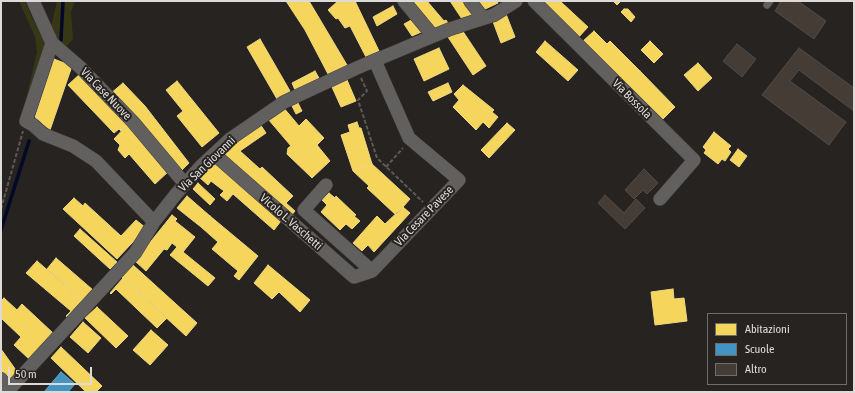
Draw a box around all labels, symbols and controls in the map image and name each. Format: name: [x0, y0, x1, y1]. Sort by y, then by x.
street label: Via Case Nuove: [78, 65, 134, 123]
street label: Via Bossola: [609, 76, 655, 122]
street label: Via San Giovanni: [176, 133, 238, 195]
street label: Via Cesare Pavese: [392, 183, 456, 249]
street label: Vicolo L. Vaschetti: [257, 191, 325, 253]
legend: [707, 313, 847, 385]
text: Abitazioni: [745, 322, 790, 336]
text: Scuole: [745, 342, 774, 356]
scale bar: [10, 359, 94, 385]
text: Altro: [745, 362, 767, 376]
text: 50 m: [15, 367, 37, 381]

